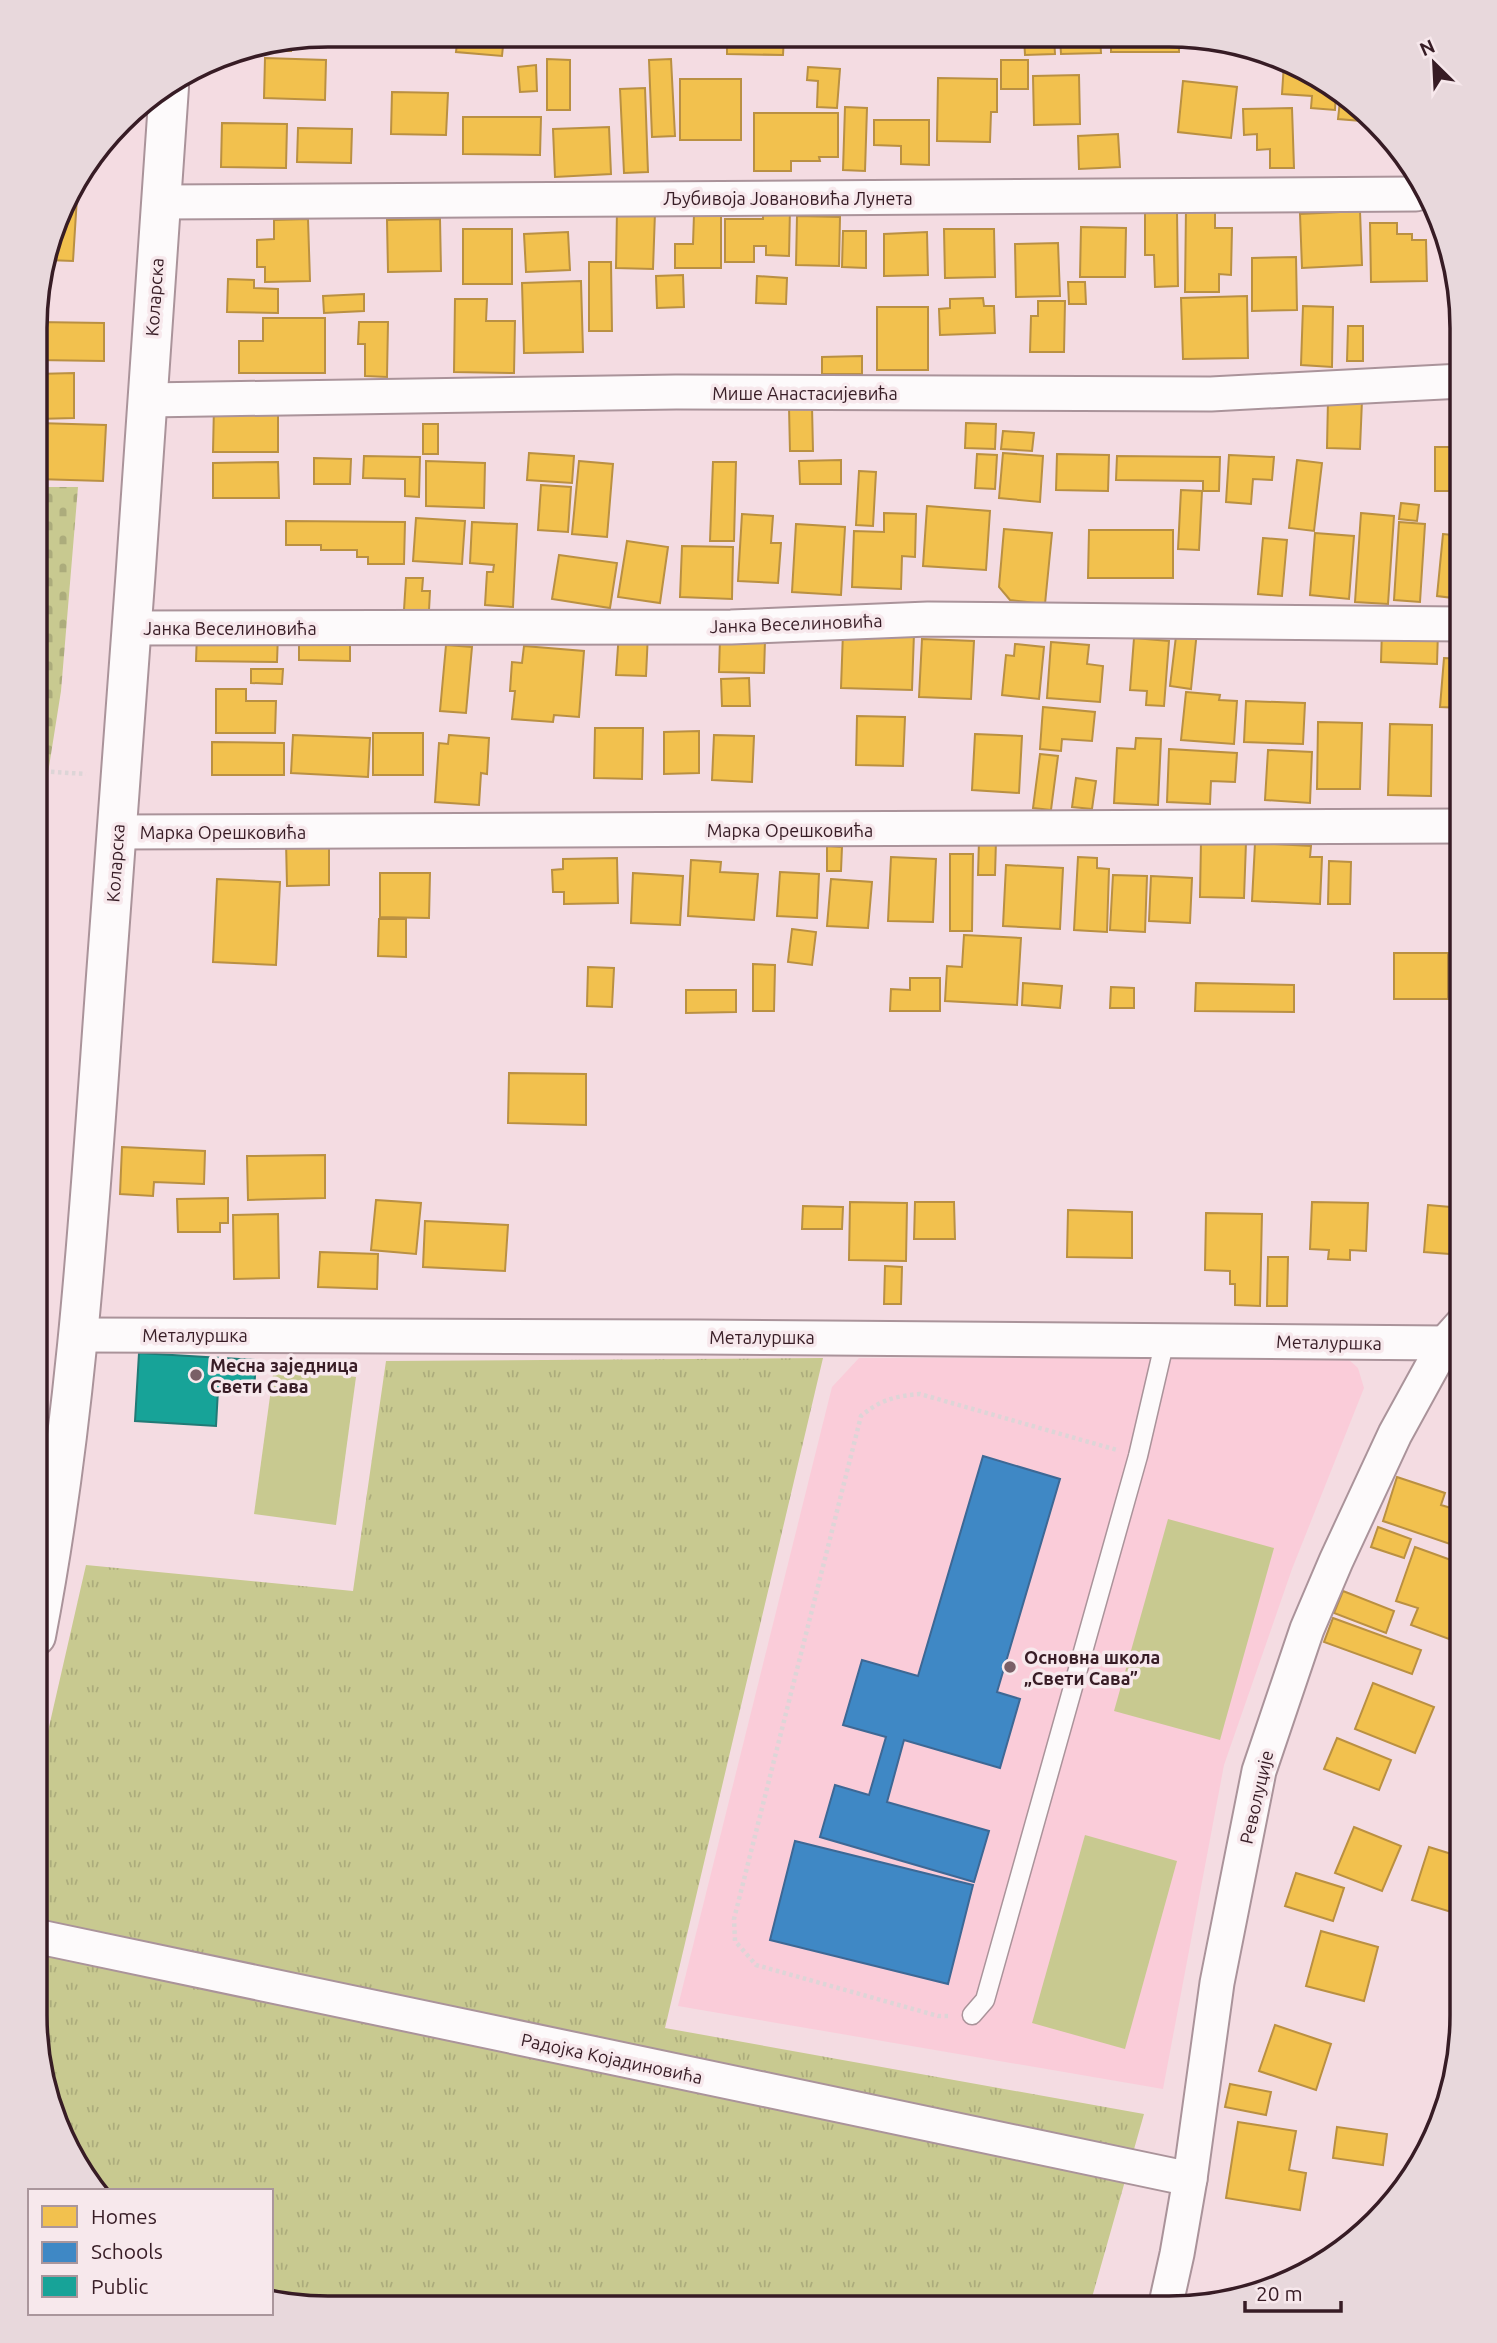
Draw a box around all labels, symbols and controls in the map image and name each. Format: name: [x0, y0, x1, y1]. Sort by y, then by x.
north arrow: [1399, 28, 1469, 98]
text: N: [1416, 35, 1438, 60]
street label: Љубивоја Јовановића Лунета: [663, 188, 913, 208]
street label: Коларска: [141, 257, 167, 337]
street label: Мише Анастасијевића: [712, 383, 898, 403]
street label: Јанка Веселиновића: [709, 610, 883, 636]
street label: Јанка Веселиновића: [143, 618, 317, 638]
street label: Марка Орешковића: [707, 820, 873, 840]
street label: Марка Орешковића: [140, 822, 306, 842]
street label: Коларска: [102, 823, 128, 903]
street label: Металуршка: [142, 1325, 248, 1345]
street label: Металуршка: [709, 1327, 815, 1347]
street label: Металуршка: [1276, 1331, 1382, 1353]
place label: Месна заједница Свети Сава: [210, 1355, 358, 1396]
marker: Месна заједница Свети Сава: [188, 1367, 204, 1383]
place label: Основна школа „Свети Сава”: [1024, 1647, 1160, 1688]
marker: Основна школа „Свети Сава”: [1002, 1659, 1018, 1675]
street label: Револуције: [1236, 1748, 1276, 1846]
street label: Радојка Којадиновића: [519, 2029, 705, 2087]
legend: [28, 2189, 273, 2315]
text: Homes: [91, 2204, 157, 2228]
text: Schools: [91, 2239, 163, 2263]
scale bar: [1245, 2270, 1341, 2314]
text: Public: [91, 2274, 148, 2298]
text: 20 m: [1256, 2281, 1303, 2305]

